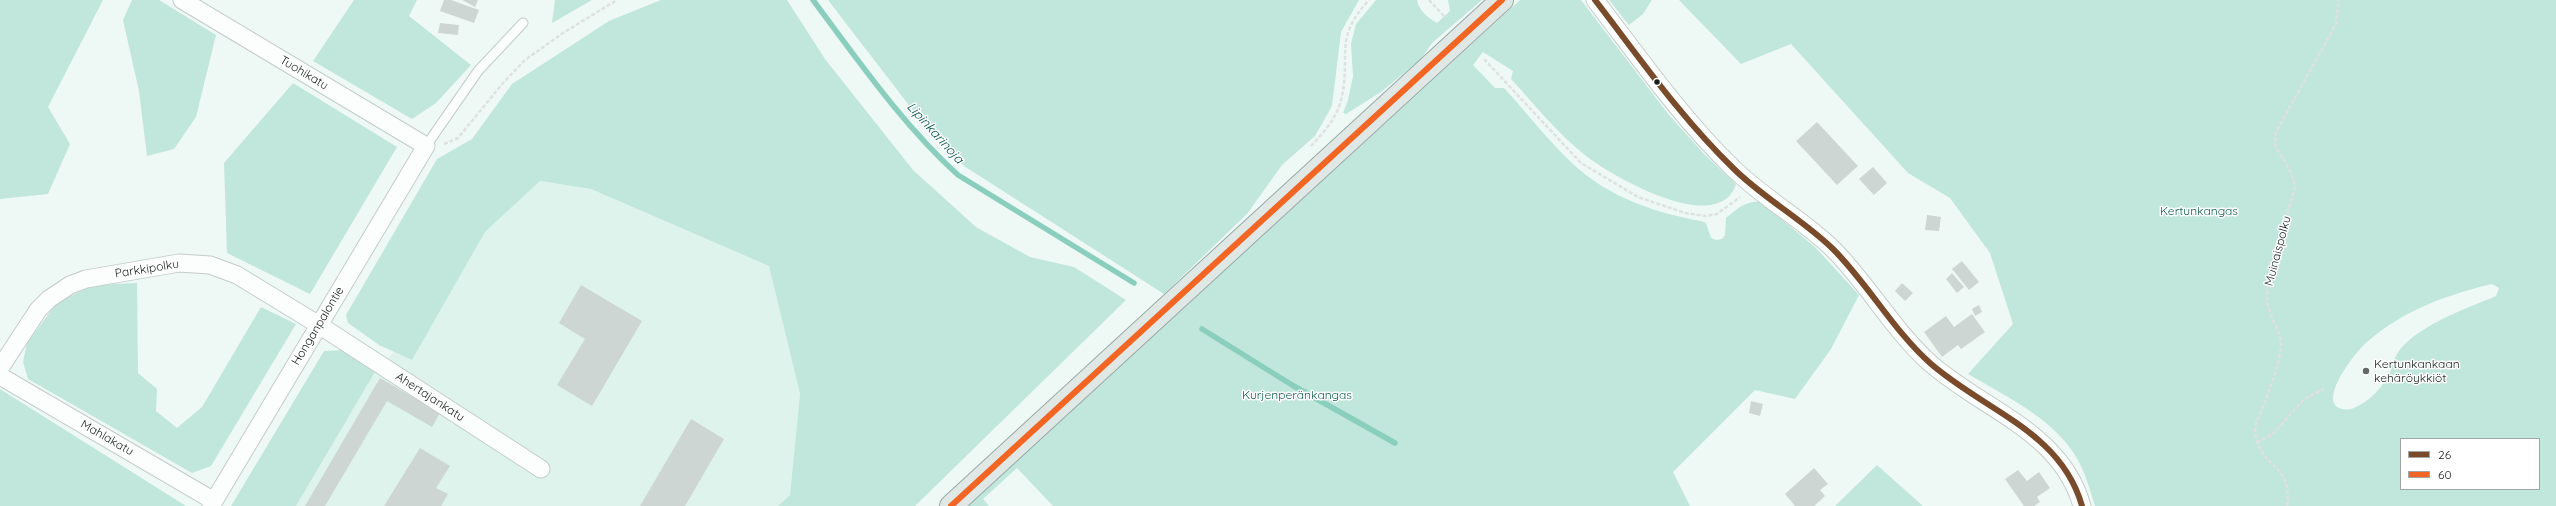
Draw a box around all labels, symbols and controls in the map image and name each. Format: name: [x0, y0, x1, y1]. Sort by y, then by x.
street label: Tuohikatu: [277, 53, 331, 93]
unlabelled marker: [1652, 77, 1662, 87]
water label: Lipinkarinoja: [903, 99, 967, 167]
park label: Kertunkangas: [2160, 204, 2238, 218]
street label: Muinaispolku: [2262, 214, 2294, 288]
street label: Parkkipolku: [114, 257, 180, 281]
street label: Honganpalontie: [289, 284, 347, 368]
place label: Kertunkankaan kehäröykkiöt: [2374, 357, 2460, 385]
marker: Kertunkankaan kehäröykkiöt: [2361, 366, 2371, 376]
street label: Ahertajankatu: [393, 369, 467, 425]
park label: Kurjenperänkangas: [1242, 388, 1352, 402]
street label: Mahlakatu: [78, 417, 136, 459]
legend: [2400, 438, 2540, 490]
text: 26: [2438, 447, 2451, 462]
text: 60: [2438, 467, 2452, 482]

